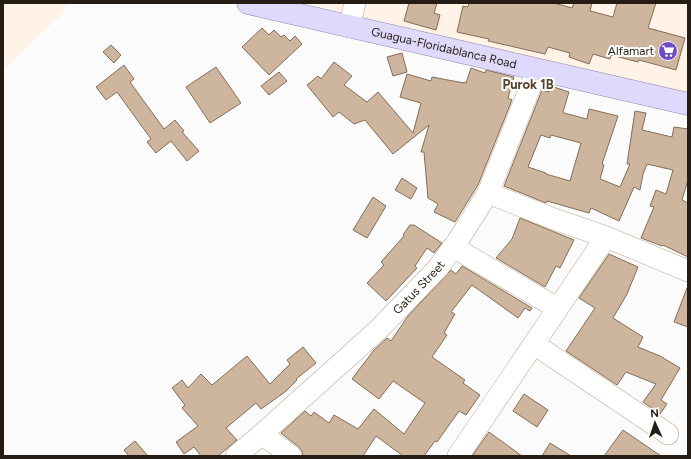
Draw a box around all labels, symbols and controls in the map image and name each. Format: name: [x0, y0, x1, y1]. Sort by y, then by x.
street label: Guagua-Floridablanca Road: [370, 25, 518, 71]
supermarket icon: Alfamart: [657, 40, 679, 62]
place label: Alfamart: [608, 44, 654, 58]
district label: Purok 1B: [502, 77, 554, 92]
street label: Gatus Street: [390, 258, 448, 317]
north arrow: [635, 403, 675, 443]
text: N: [650, 407, 659, 420]

